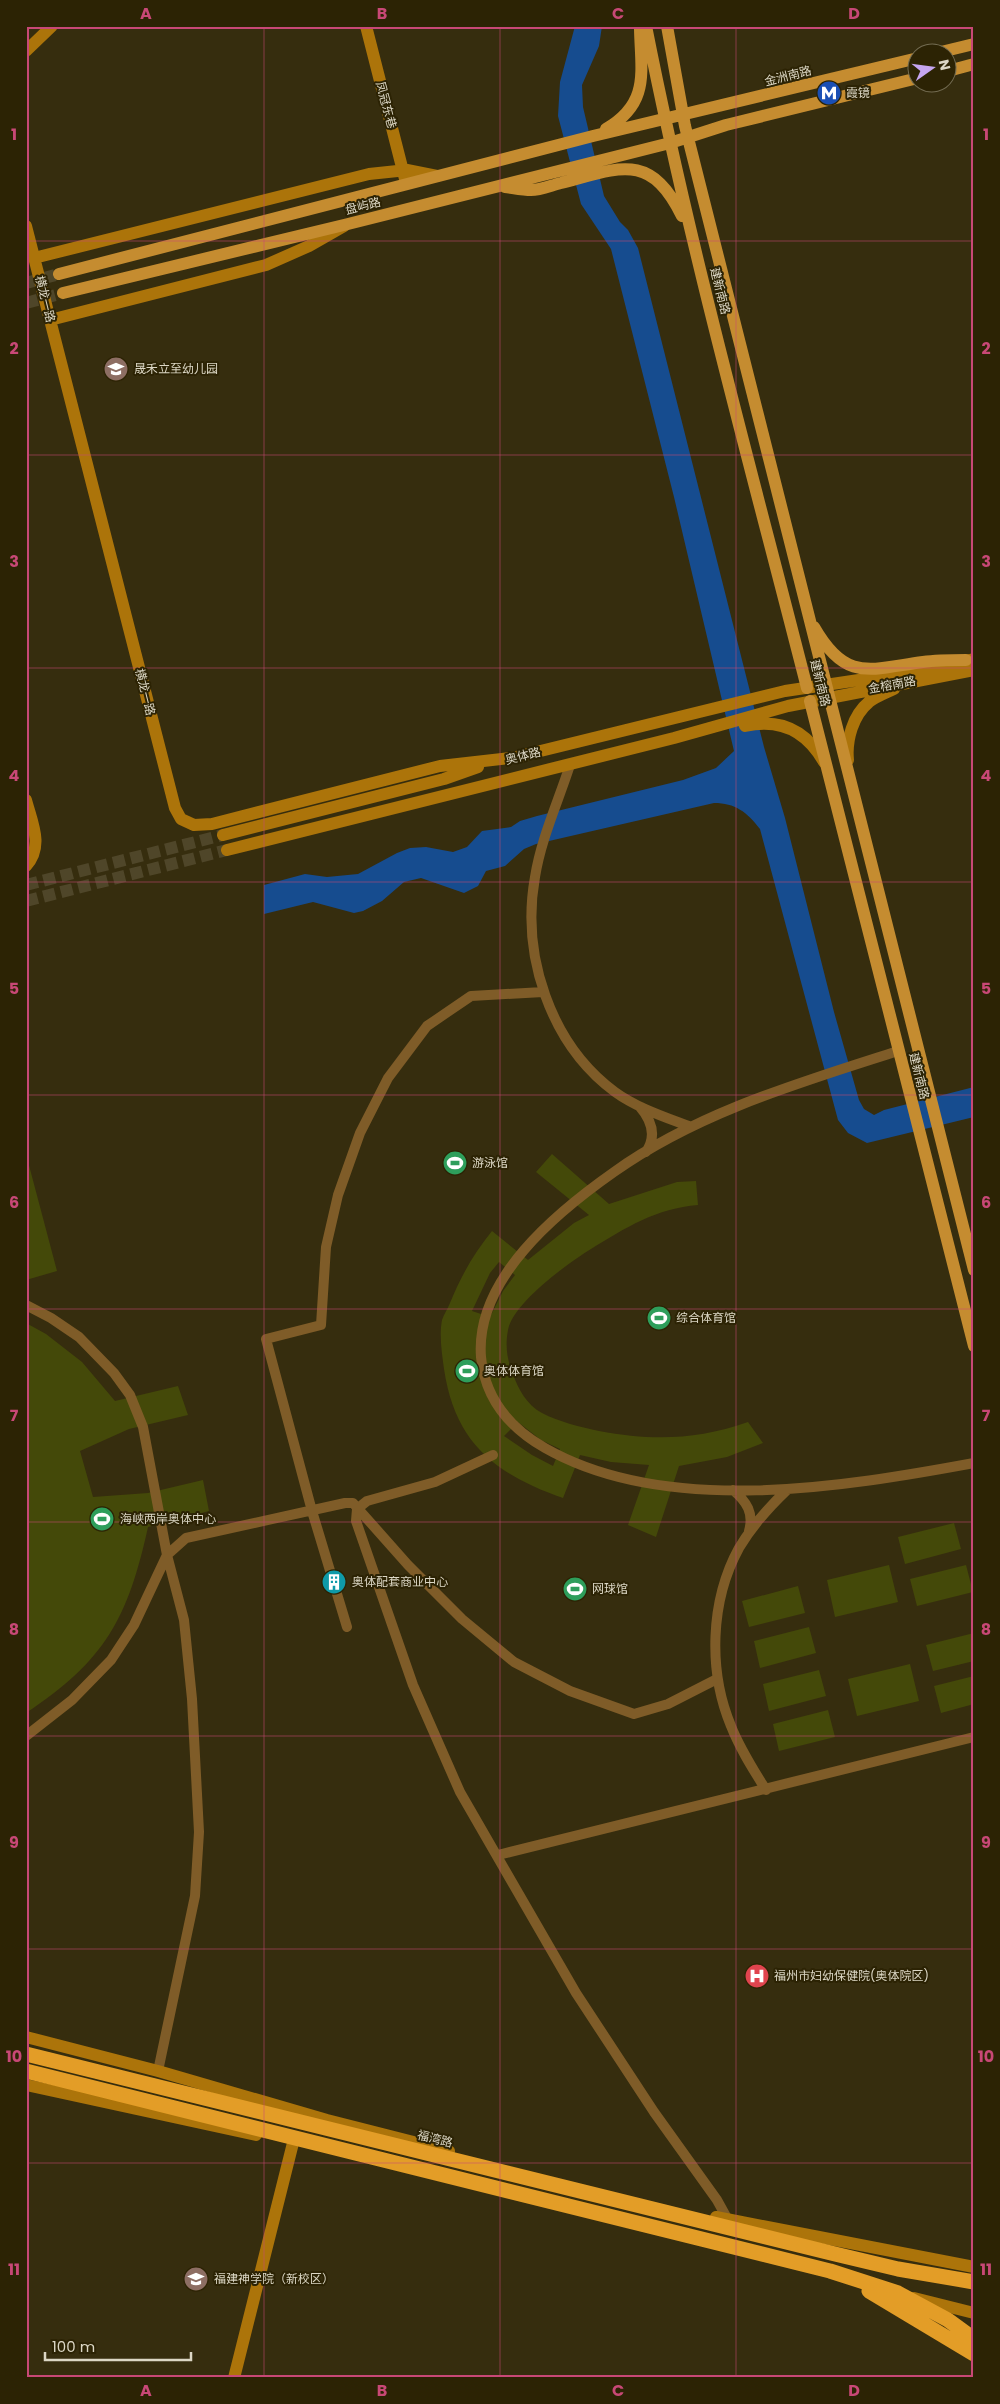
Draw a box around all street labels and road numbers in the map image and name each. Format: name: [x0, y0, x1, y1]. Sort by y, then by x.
street label: 金洲南路: [763, 61, 813, 90]
street label: 凤冠东巷: [372, 79, 401, 130]
street label: 盘屿路: [343, 193, 382, 218]
street label: 建新南路: [706, 266, 735, 316]
street label: 横龙一路: [31, 274, 60, 324]
street label: 建新南路: [806, 658, 835, 708]
street label: 横龙一路: [131, 667, 160, 717]
street label: 金榕南路: [867, 672, 917, 697]
street label: 奥体路: [503, 743, 542, 768]
street label: 建新南路: [905, 1051, 934, 1101]
street label: 福湾路: [416, 2126, 455, 2151]

